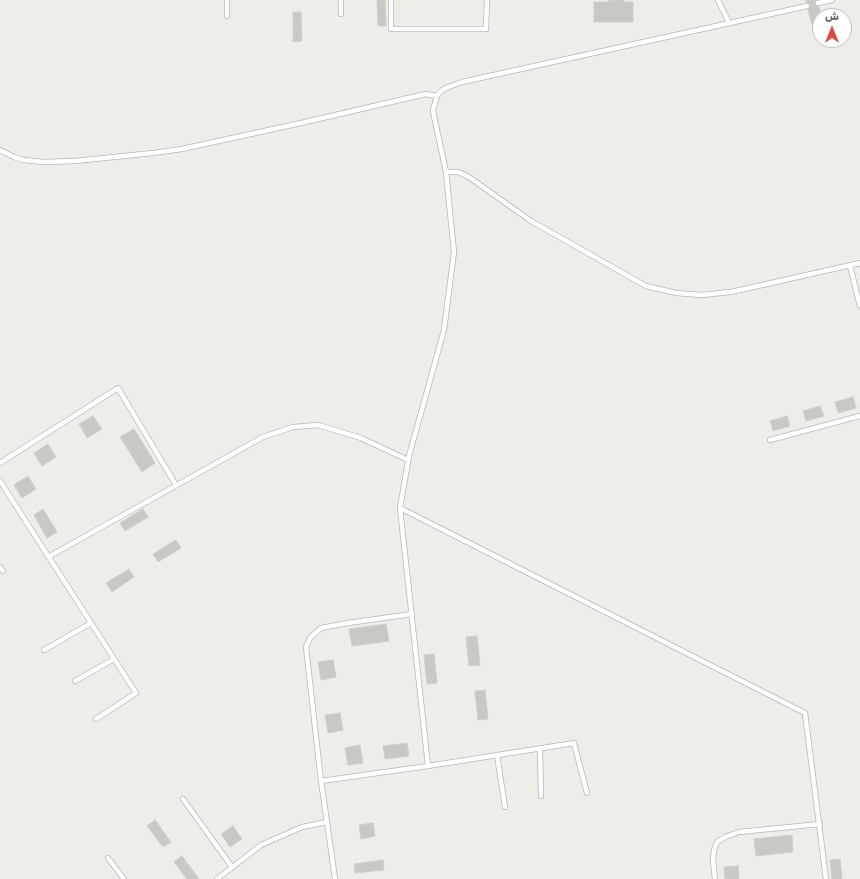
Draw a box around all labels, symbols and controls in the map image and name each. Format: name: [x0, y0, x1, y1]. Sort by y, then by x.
north arrow: [812, 8, 852, 48]
text: ش: [825, 10, 839, 23]

